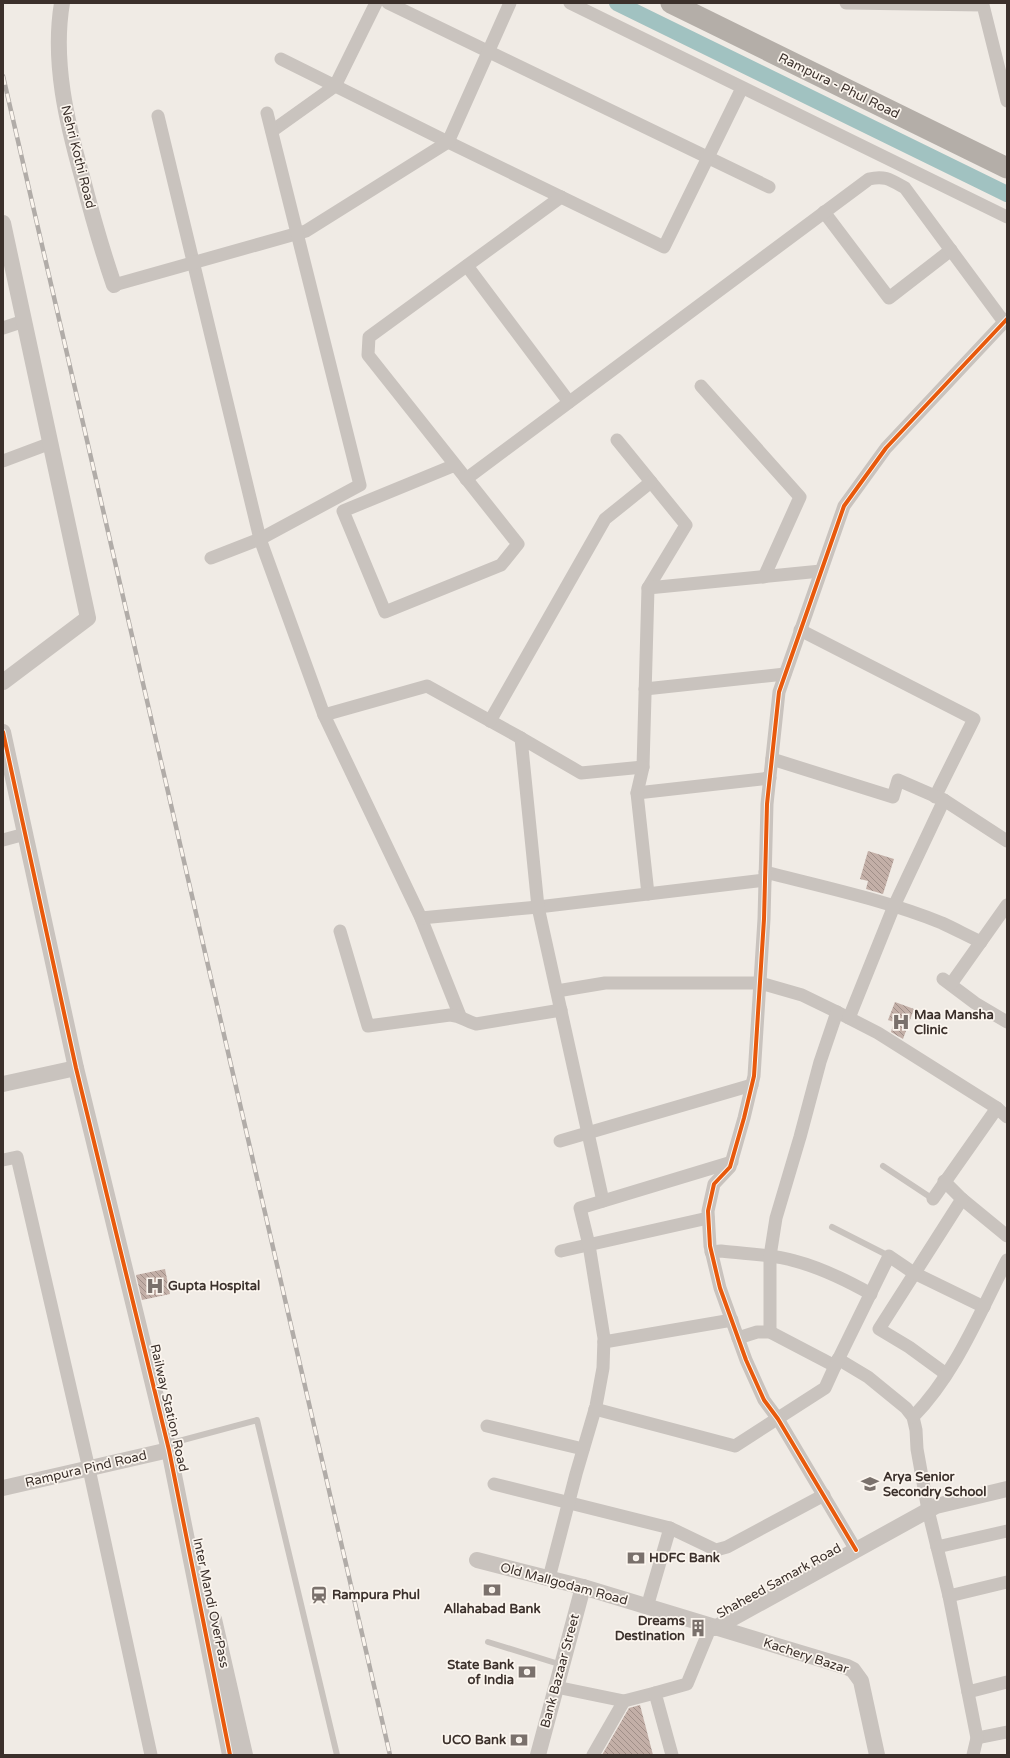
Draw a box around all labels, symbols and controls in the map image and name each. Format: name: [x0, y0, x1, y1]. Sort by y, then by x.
street label: Rampura - Phul Road: [776, 50, 902, 122]
street label: Nehri Kothi Road: [57, 104, 99, 210]
place label: Maa Mansha Clinic: [914, 1007, 994, 1038]
hospital icon: Maa Mansha Clinic: [891, 1012, 911, 1032]
hospital icon: Gupta Hospital: [145, 1276, 165, 1296]
place label: Gupta Hospital: [168, 1278, 260, 1294]
street label: Railway Station Road: [147, 1343, 191, 1473]
street label: Rampura Pind Road: [24, 1447, 148, 1491]
place label: Arya Senior Secondry School: [883, 1469, 987, 1500]
school or university icon: Arya Senior Secondry School: [860, 1474, 880, 1494]
street label: Inter Mandi OverPass: [189, 1537, 233, 1669]
street label: Shaheed Samark Road: [714, 1540, 844, 1622]
bank icon: HDFC Bank: [626, 1548, 646, 1568]
place label: HDFC Bank: [649, 1550, 720, 1566]
street label: Old Mallgodam Road: [499, 1559, 629, 1609]
bank icon: Allahabad Bank: [482, 1580, 502, 1600]
station icon: Rampura Phul: [309, 1585, 329, 1605]
place label: Rampura Phul: [332, 1587, 420, 1603]
place label: Allahabad Bank: [443, 1601, 541, 1617]
street label: Bank Bazaar Street: [537, 1612, 583, 1730]
place label: Dreams Destination: [615, 1613, 685, 1644]
building icon: Dreams Destination: [688, 1618, 708, 1638]
street label: Kachery Bazar: [761, 1635, 851, 1677]
place label: State Bank of India: [447, 1657, 514, 1688]
bank icon: State Bank of India: [517, 1662, 537, 1682]
bank icon: UCO Bank: [509, 1730, 529, 1750]
place label: UCO Bank: [442, 1732, 506, 1748]

